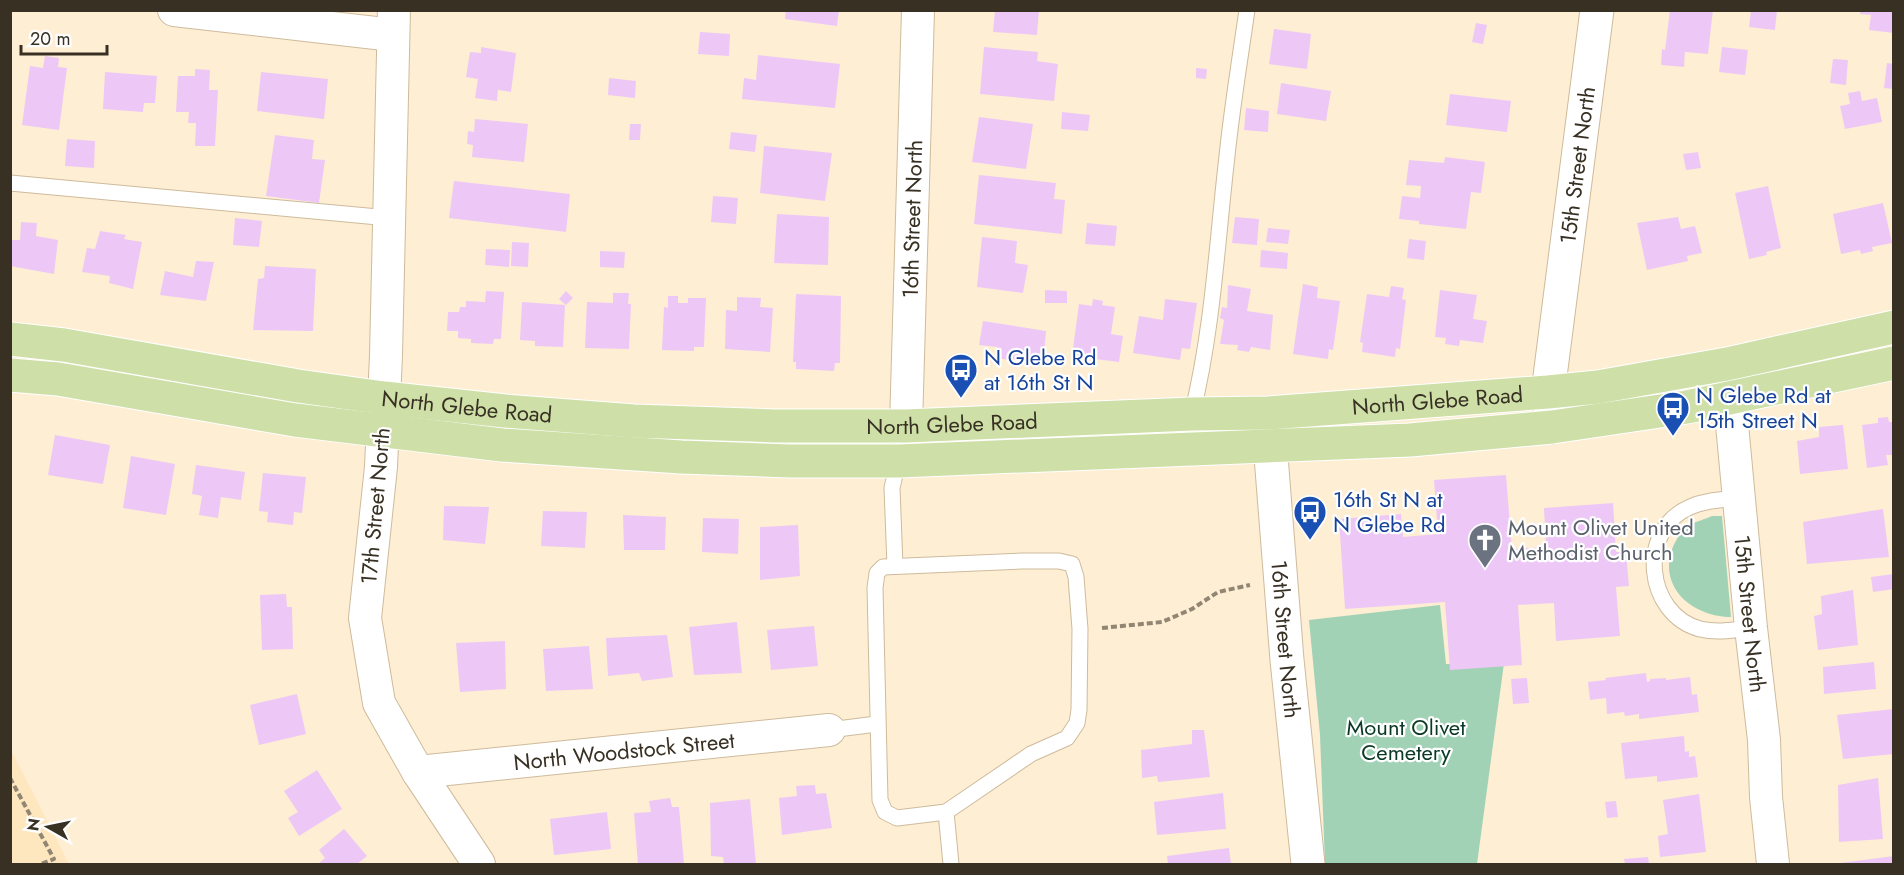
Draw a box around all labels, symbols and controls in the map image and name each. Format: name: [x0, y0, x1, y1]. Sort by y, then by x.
scale bar: [21, 18, 106, 56]
text: 20 m: [30, 26, 70, 52]
street label: 15th Street North: [1551, 84, 1603, 246]
street label: 16th Street North: [894, 139, 930, 299]
place label: N Glebe Rd at 16th St N: [984, 341, 1096, 398]
bus stop icon: N Glebe Rd at 16th St N: [943, 352, 979, 399]
street label: North Glebe Road: [1351, 378, 1524, 423]
place label: N Glebe Rd at 15th Street N: [1696, 379, 1832, 436]
street label: North Glebe Road: [380, 382, 553, 431]
bus stop icon: N Glebe Rd at 15th Street N: [1655, 390, 1691, 437]
street label: North Glebe Road: [866, 404, 1038, 442]
street label: 17th Street North: [352, 426, 398, 586]
place label: 16th St N at N Glebe Rd: [1333, 483, 1445, 540]
bus stop icon: 16th St N at N Glebe Rd: [1292, 494, 1328, 541]
place label: Mount Olivet United Methodist Church: [1508, 511, 1694, 568]
church icon: Mount Olivet United Methodist Church: [1467, 522, 1503, 569]
street label: 15th Street North: [1726, 534, 1774, 694]
street label: 16th Street North: [1263, 559, 1309, 720]
park label: Mount Olivet Cemetery: [1347, 711, 1466, 768]
street label: North Woodstock Street: [512, 724, 737, 778]
north arrow: [18, 797, 78, 857]
text: N: [21, 817, 46, 833]

